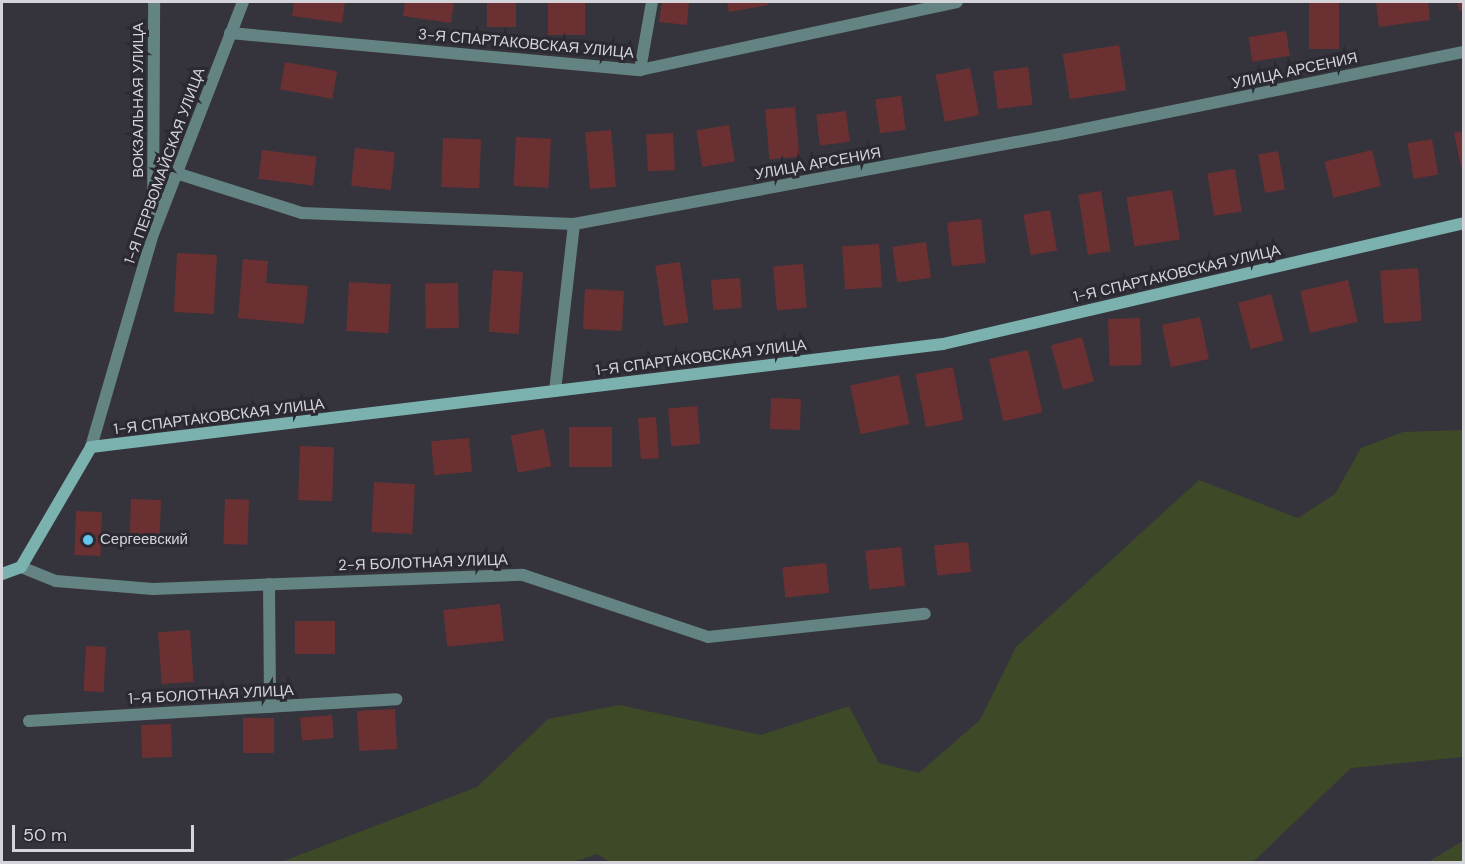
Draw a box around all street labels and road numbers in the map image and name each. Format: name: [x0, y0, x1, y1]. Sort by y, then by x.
street label: ВОКЗАЛЬНАЯ УЛИЦА: [130, 22, 148, 178]
street label: 3-Я СПАРТАКОВСКАЯ УЛИЦА: [417, 26, 635, 62]
street label: УЛИЦА АРСЕНИЯ: [1231, 49, 1359, 93]
street label: 1-Я ПЕРВОМАЙСКАЯ УЛИЦА: [121, 65, 209, 267]
street label: УЛИЦА АРСЕНИЯ: [753, 144, 883, 184]
street label: 1-Я СПАРТАКОВСКАЯ УЛИЦА: [1072, 241, 1282, 307]
street label: 1-Я СПАРТАКОВСКАЯ УЛИЦА: [595, 336, 807, 380]
street label: 1-Я СПАРТАКОВСКАЯ УЛИЦА: [113, 395, 325, 439]
street label: 2-Я БОЛОТНАЯ УЛИЦА: [338, 551, 508, 575]
street label: 1-Я БОЛОТНАЯ УЛИЦА: [128, 682, 294, 708]

